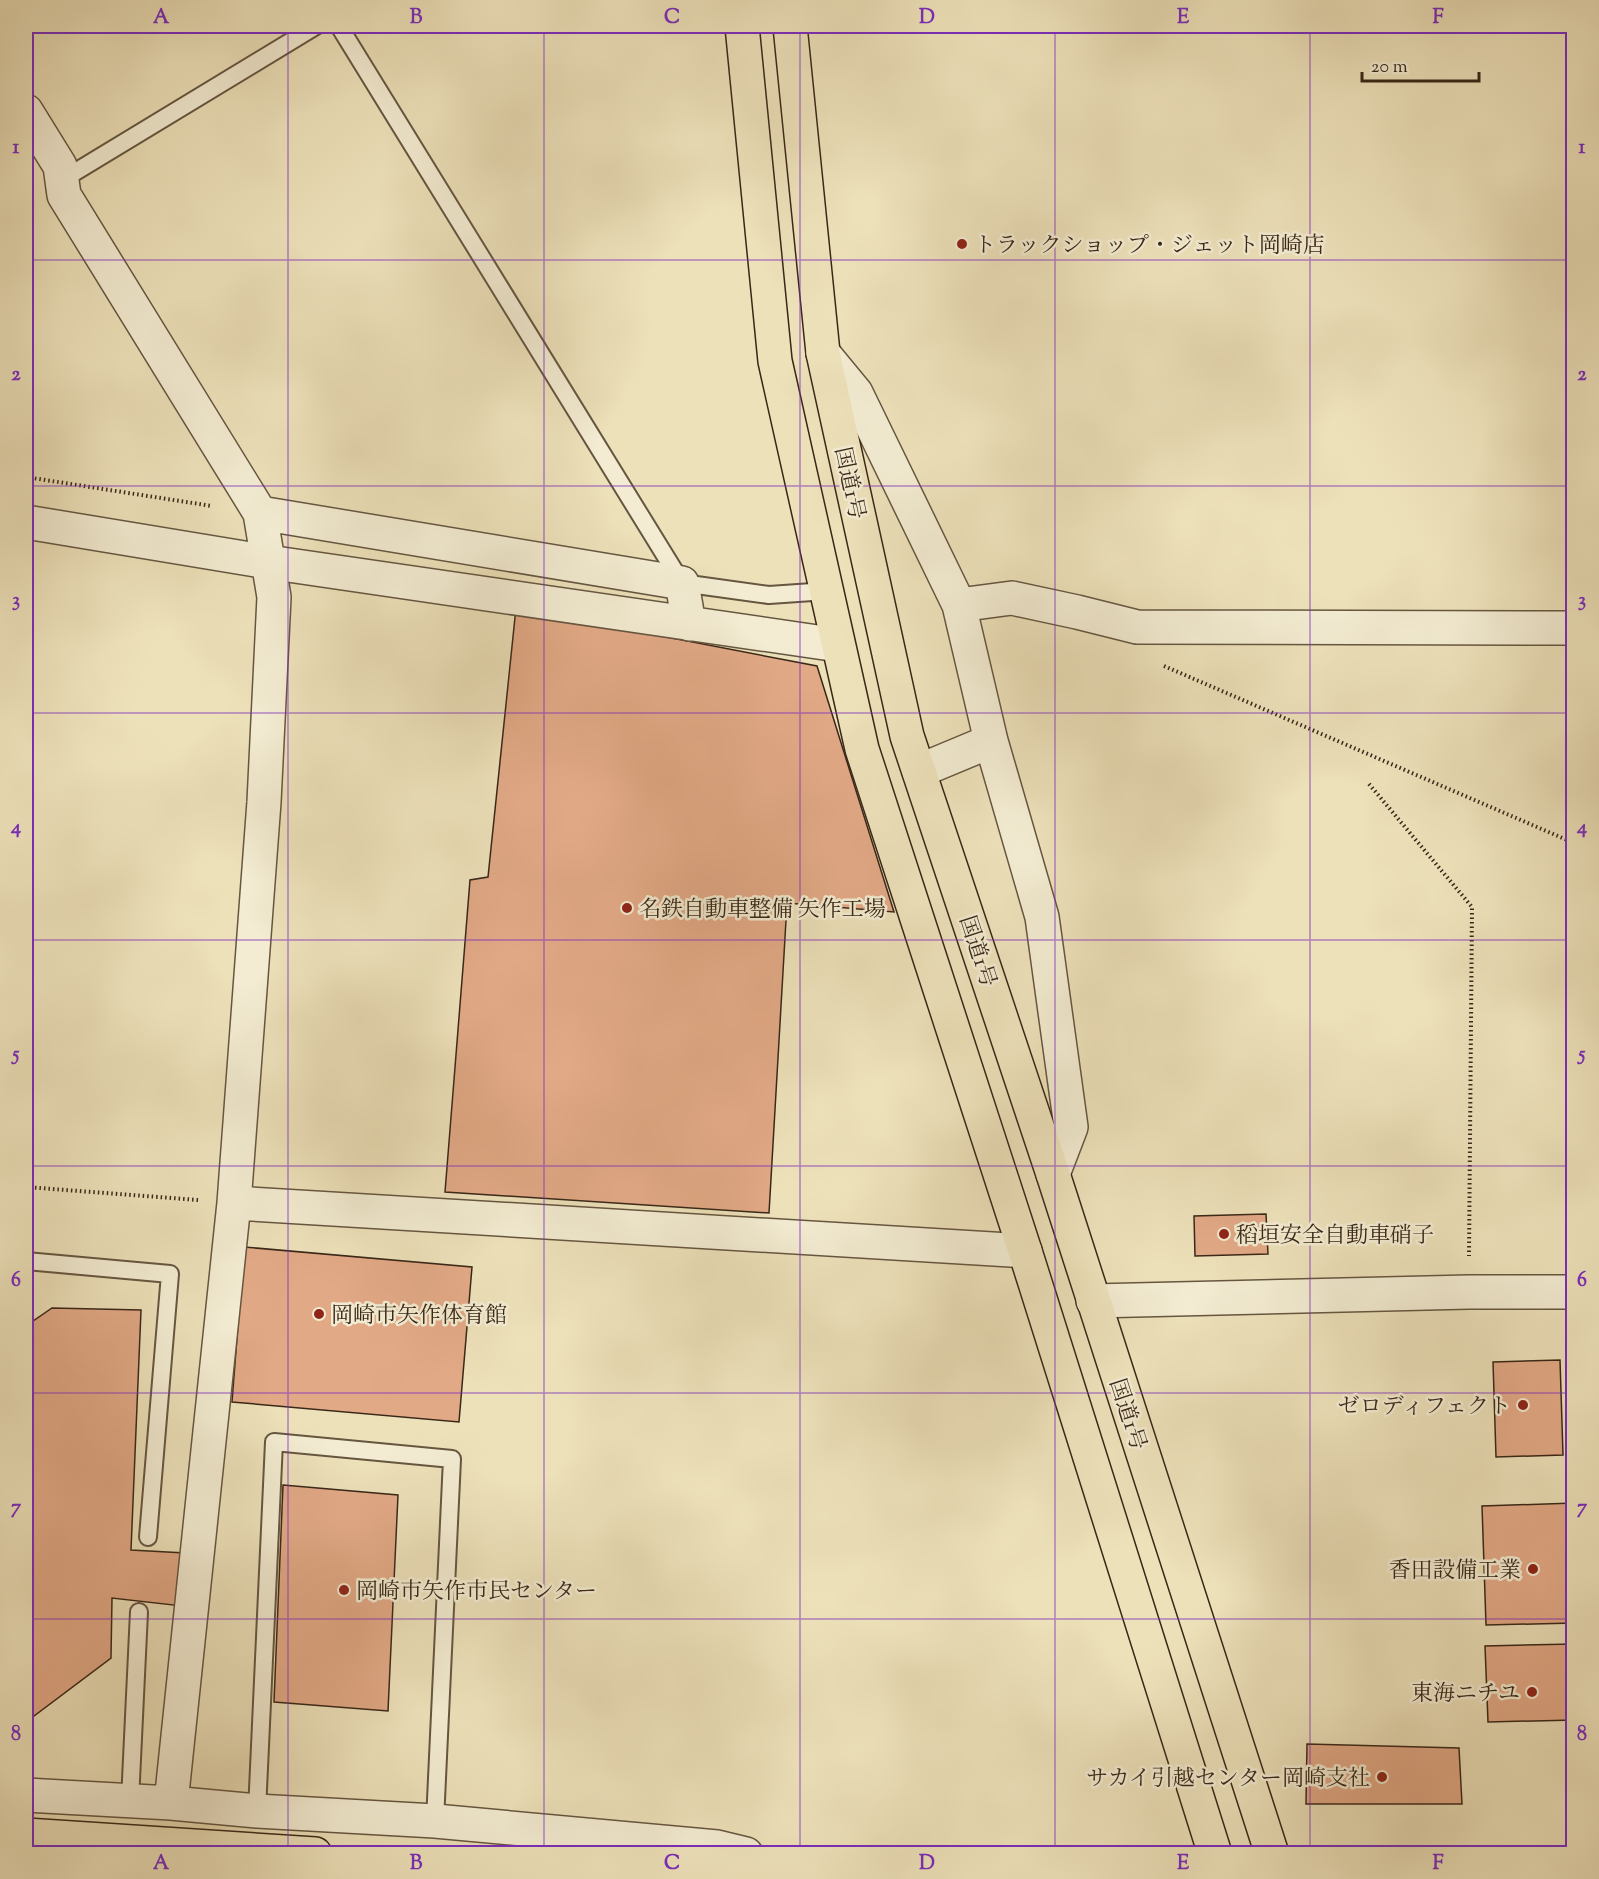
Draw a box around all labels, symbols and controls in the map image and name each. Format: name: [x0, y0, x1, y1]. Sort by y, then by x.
text: A: [153, 4, 170, 33]
text: B: [410, 4, 423, 33]
text: C: [664, 4, 680, 33]
text: D: [919, 4, 935, 33]
text: E: [1177, 4, 1190, 33]
text: F: [1432, 4, 1444, 33]
scale bar: [1362, 45, 1479, 83]
text: 20 m: [1371, 55, 1408, 81]
text: 1: [13, 134, 20, 163]
text: 1: [1579, 134, 1586, 163]
place label: トラックショップ・ジェット岡崎店: [974, 231, 1325, 263]
marker: トラックショップ・ジェット岡崎店: [955, 237, 969, 251]
text: 2: [11, 361, 21, 390]
text: 2: [1577, 361, 1587, 390]
street label: 国道1号: [825, 444, 871, 523]
text: 3: [12, 587, 20, 616]
text: 3: [1578, 587, 1586, 616]
text: 4: [10, 814, 21, 843]
text: 4: [1576, 814, 1587, 843]
place label: 名鉄自動車整備 矢作工場: [639, 895, 886, 927]
marker: 名鉄自動車整備 矢作工場: [620, 901, 634, 915]
street label: 国道1号: [950, 912, 1003, 992]
text: 5: [11, 1041, 20, 1070]
text: 5: [1577, 1041, 1586, 1070]
place label: 稻垣安全自動車硝子: [1236, 1221, 1434, 1253]
marker: 稻垣安全自動車硝子: [1217, 1227, 1231, 1241]
text: 6: [11, 1267, 21, 1296]
text: 6: [1577, 1267, 1587, 1296]
place label: 岡崎市矢作体育館: [331, 1301, 507, 1333]
marker: 岡崎市矢作体育館: [312, 1307, 326, 1321]
street label: 国道1号: [1100, 1375, 1153, 1455]
place label: ゼロディフェクト: [1338, 1392, 1511, 1424]
marker: ゼロディフェクト: [1516, 1398, 1530, 1412]
text: 7: [11, 1494, 22, 1523]
text: 7: [1577, 1494, 1588, 1523]
place label: 香田設備工業: [1389, 1556, 1521, 1588]
marker: 香田設備工業: [1526, 1562, 1540, 1576]
place label: 岡崎市矢作市民センター: [356, 1577, 597, 1609]
marker: 岡崎市矢作市民センター: [337, 1583, 351, 1597]
place label: 東海ニチユ: [1411, 1679, 1520, 1711]
marker: 東海ニチユ: [1525, 1685, 1539, 1699]
text: 8: [11, 1721, 21, 1750]
text: 8: [1577, 1721, 1587, 1750]
place label: サカイ引越センター岡崎支社: [1086, 1764, 1370, 1796]
marker: サカイ引越センター岡崎支社: [1375, 1770, 1389, 1784]
text: A: [153, 1850, 170, 1879]
text: B: [410, 1850, 423, 1879]
text: C: [664, 1850, 680, 1879]
text: D: [919, 1850, 935, 1879]
text: E: [1177, 1850, 1190, 1879]
text: F: [1432, 1850, 1444, 1879]

